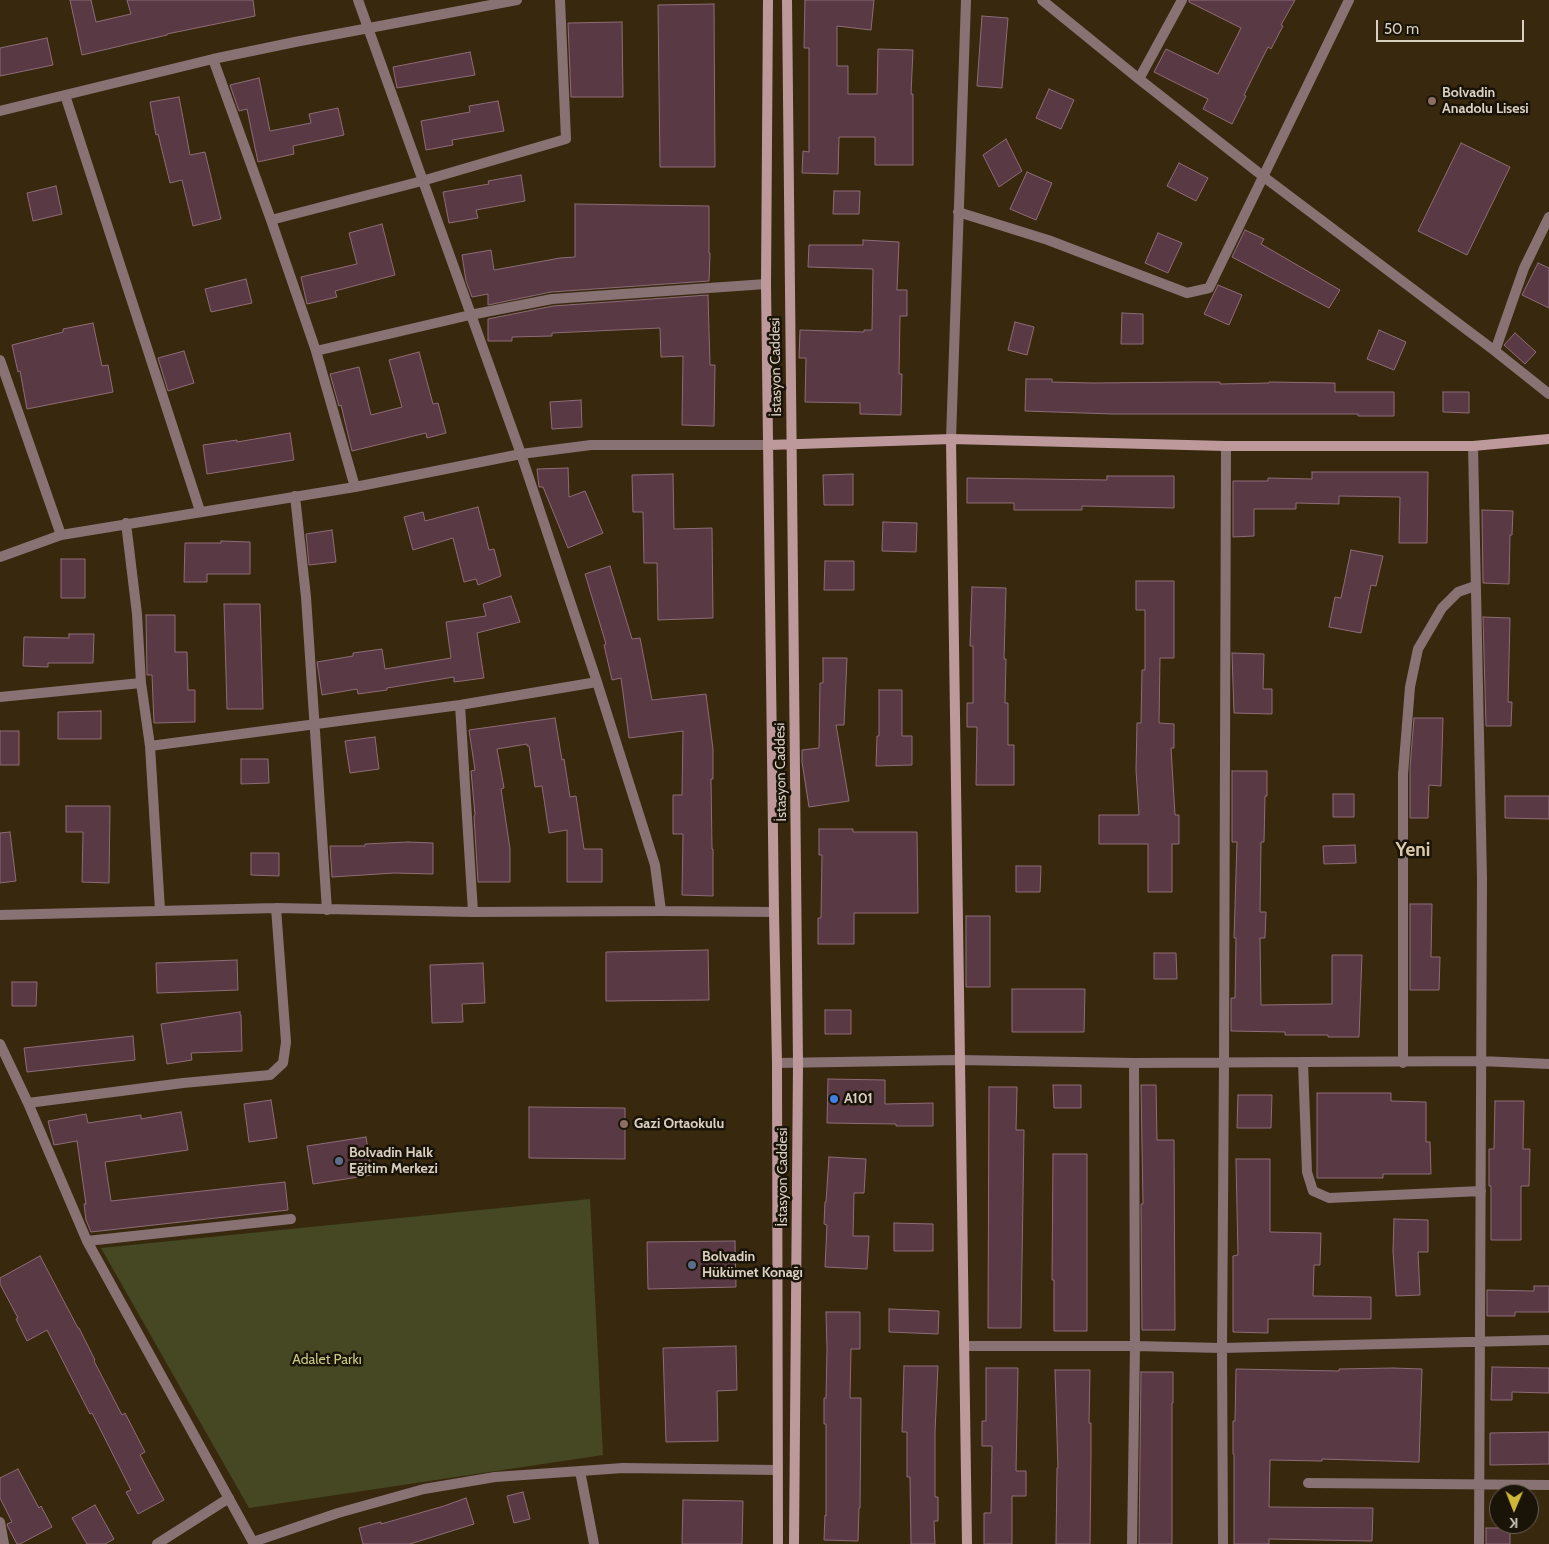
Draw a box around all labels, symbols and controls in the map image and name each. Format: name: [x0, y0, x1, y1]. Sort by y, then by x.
scale bar: [1379, 10, 1526, 42]
text: 50 m: [1384, 20, 1419, 38]
place label: Bolvadin Anadolu Lisesi: [1442, 85, 1529, 118]
marker: Bolvadin Anadolu Lisesi: [1426, 95, 1438, 107]
street label: İstasyon Caddesi: [767, 317, 785, 417]
street label: İstasyon Caddesi: [772, 722, 790, 822]
district label: Yeni: [1396, 839, 1430, 861]
place label: A101: [844, 1091, 873, 1107]
marker: A101: [828, 1093, 840, 1105]
place label: Gazi Ortaokulu: [634, 1116, 724, 1132]
marker: Gazi Ortaokulu: [618, 1118, 630, 1130]
street label: İstasyon Caddesi: [775, 1127, 791, 1227]
place label: Bolvadin Halk Eğitim Merkezi: [349, 1145, 438, 1178]
marker: Bolvadin Halk Eğitim Merkezi: [333, 1155, 345, 1167]
place label: Bolvadin Hükümet Konağı: [702, 1249, 803, 1282]
marker: Bolvadin Hükümet Konağı: [686, 1259, 698, 1271]
park label: Adalet Parkı: [292, 1352, 362, 1368]
north arrow: [1489, 1484, 1539, 1534]
text: K: [1509, 1514, 1518, 1532]

